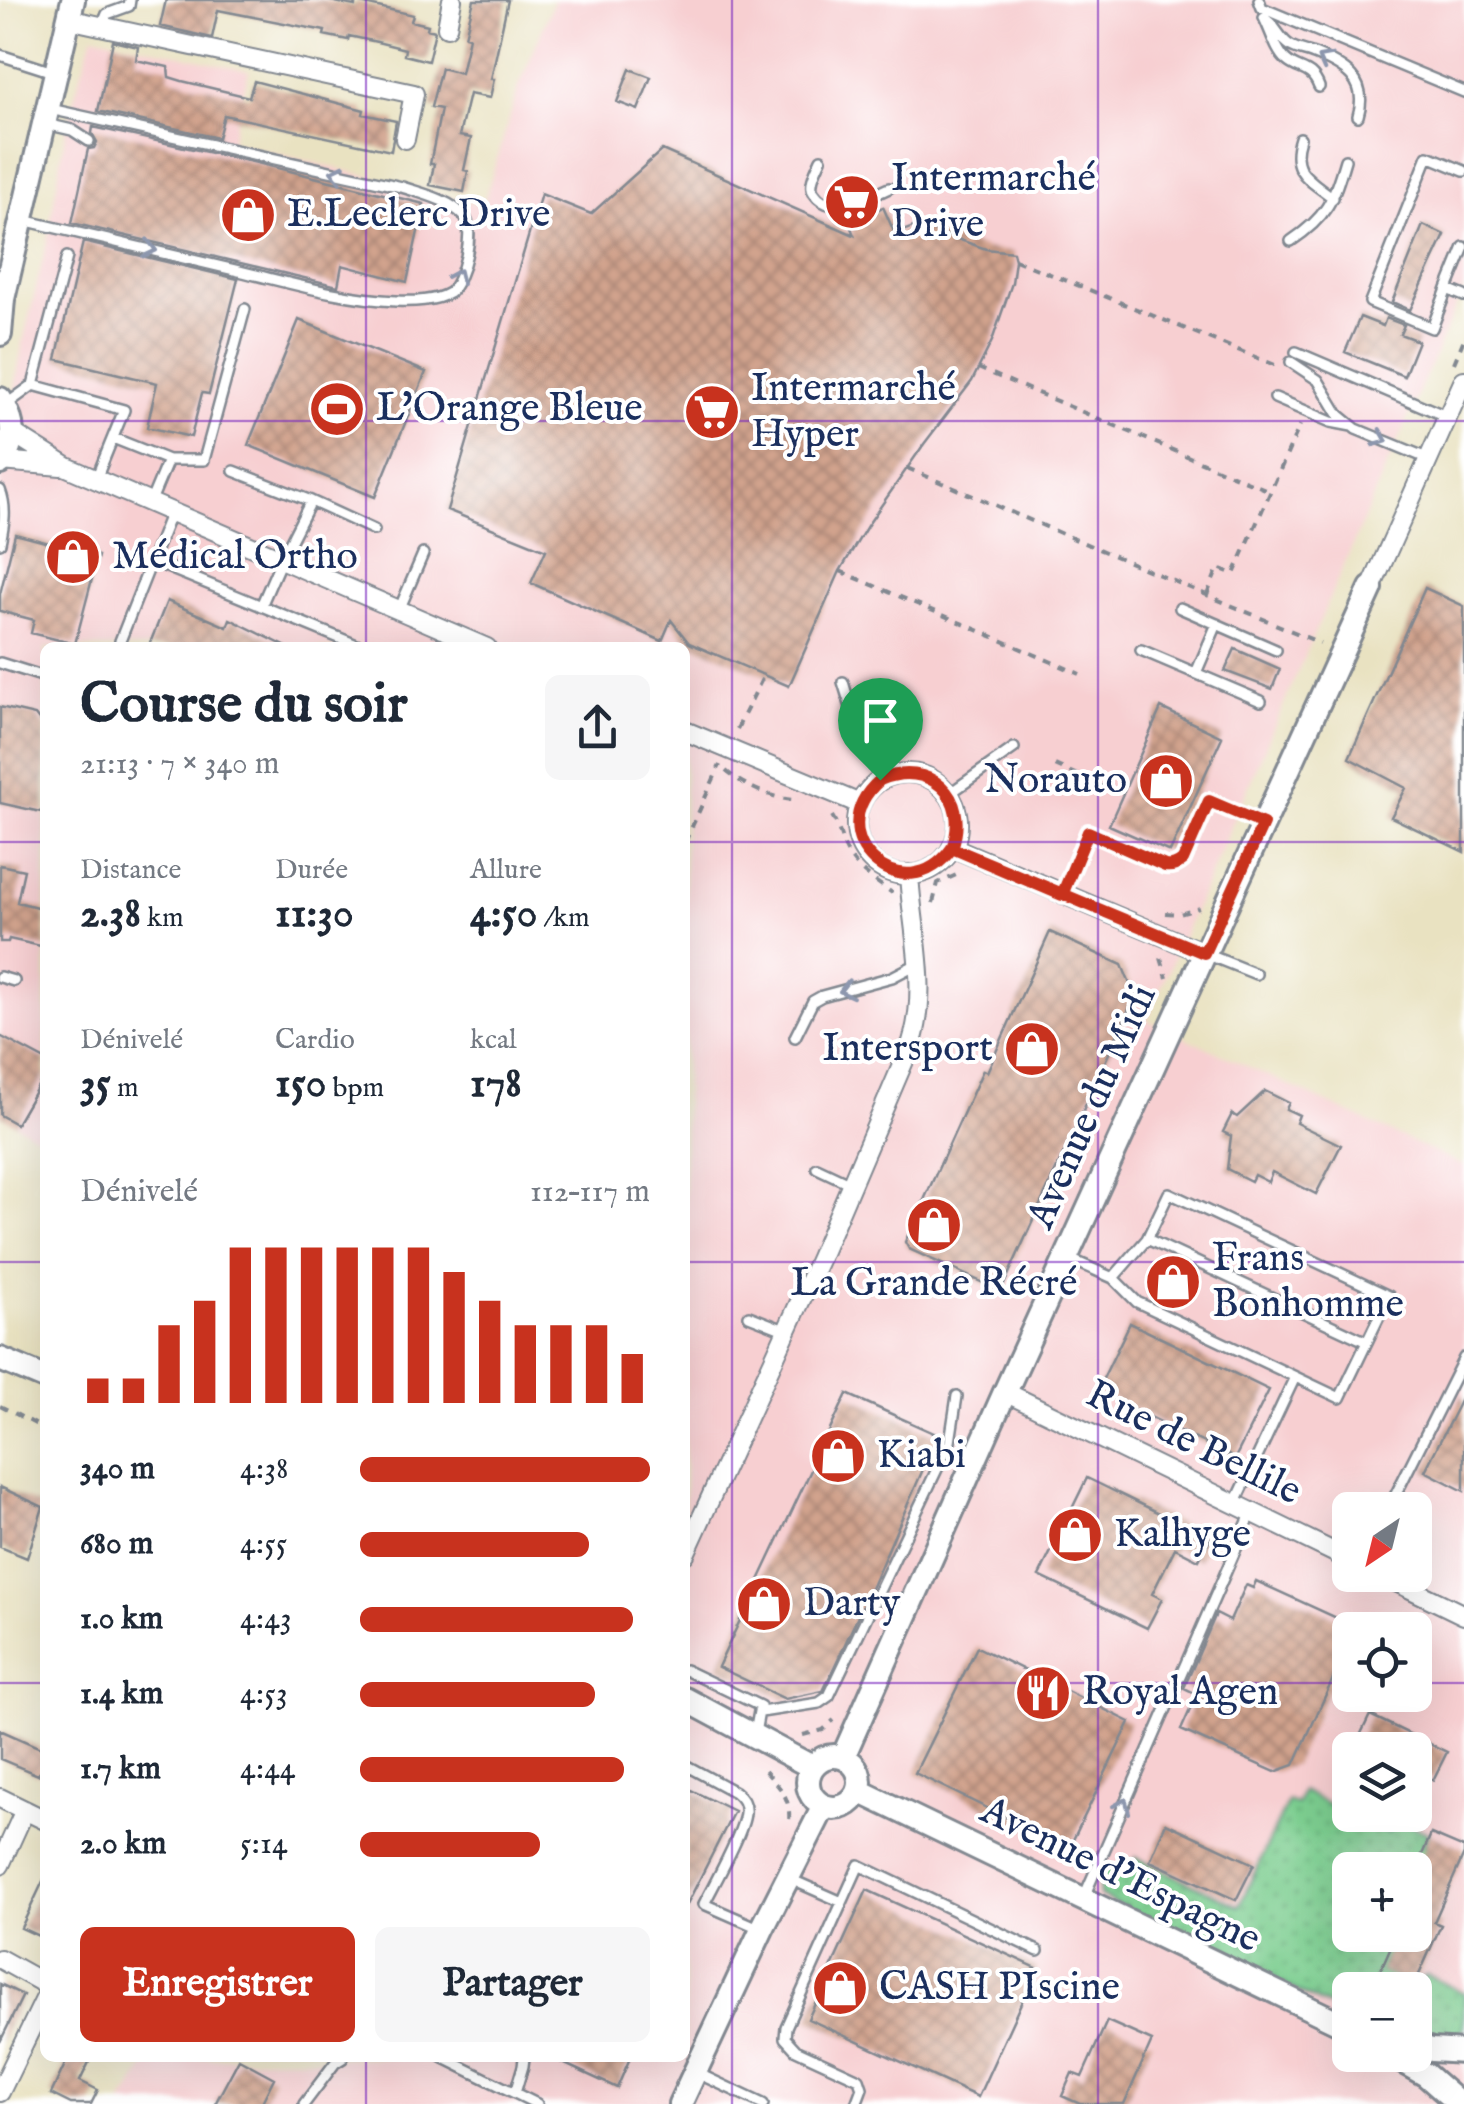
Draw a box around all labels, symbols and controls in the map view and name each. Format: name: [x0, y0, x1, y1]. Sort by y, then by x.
one-way arrow: [1316, 53, 1334, 72]
place label: Intermarché Drive: [891, 154, 1096, 251]
one-way arrow: [329, 164, 346, 185]
supermarket icon: Intermarché Drive: [822, 172, 882, 232]
shop icon: E.Leclerc Drive: [218, 185, 278, 245]
place label: E.Leclerc Drive: [287, 190, 550, 241]
one-way arrow: [141, 237, 158, 258]
one-way arrow: [445, 269, 465, 287]
place label: Intermarché Hyper: [751, 364, 956, 461]
sports icon: L'Orange Bleue: [307, 379, 367, 439]
supermarket icon: Intermarché Hyper: [682, 382, 742, 442]
place label: L'Orange Bleue: [376, 384, 643, 435]
one-way arrow: [1371, 428, 1389, 448]
shop icon: Médical Ortho: [43, 527, 103, 587]
place label: Médical Ortho: [112, 532, 358, 583]
text: Course du soir: [80, 671, 408, 741]
button: share: [545, 675, 650, 780]
pin: [838, 678, 923, 781]
icon: arrive: [853, 693, 908, 748]
text: 21:13 · 7 × 340 m: [80, 744, 280, 785]
shop icon: Norauto: [1136, 751, 1196, 811]
place label: Norauto: [984, 756, 1127, 807]
text: Distance: [80, 853, 181, 888]
text: Durée: [275, 853, 348, 888]
text: Allure: [470, 853, 542, 888]
text: 2.38: [80, 888, 141, 941]
text: 11:30: [275, 888, 354, 941]
text: 4:50: [470, 888, 537, 941]
text: km: [141, 901, 184, 936]
text: /km: [537, 901, 590, 936]
street label: Avenue du Midi: [1016, 977, 1170, 1238]
one-way arrow: [838, 978, 855, 999]
shop icon: Intersport: [1002, 1019, 1062, 1079]
text: Dénivelé: [80, 1023, 183, 1058]
text: Cardio: [275, 1023, 355, 1058]
text: kcal: [470, 1023, 517, 1058]
place label: Intersport: [822, 1024, 993, 1075]
text: 35: [80, 1058, 111, 1111]
text: 150: [275, 1058, 326, 1111]
text: 178: [470, 1058, 522, 1111]
text: m: [111, 1071, 139, 1106]
text: bpm: [326, 1071, 384, 1106]
text: Dénivelé: [80, 1172, 198, 1213]
text: 112–117 m: [530, 1172, 650, 1213]
shop icon: La Grande Récré: [904, 1195, 964, 1255]
place label: Frans Bonhomme: [1212, 1234, 1404, 1331]
shop icon: Frans Bonhomme: [1143, 1252, 1203, 1312]
place label: La Grande Récré: [791, 1259, 1077, 1310]
street label: Rue de Bellile: [1077, 1370, 1309, 1518]
shop icon: Kiabi: [808, 1426, 868, 1486]
place label: Kiabi: [877, 1431, 966, 1482]
text: 340 m: [80, 1449, 155, 1490]
text: 4:38: [240, 1449, 289, 1490]
north arrow: [1332, 1492, 1432, 1592]
map controls: [1332, 1492, 1432, 2072]
shop icon: Kalhyge: [1045, 1505, 1105, 1565]
place label: Kalhyge: [1114, 1510, 1251, 1561]
text: 680 m: [80, 1524, 153, 1565]
text: 4:55: [240, 1524, 287, 1565]
shop icon: Darty: [734, 1574, 794, 1634]
place label: Darty: [803, 1579, 901, 1630]
text: 1.0 km: [80, 1599, 163, 1640]
text: 4:43: [240, 1599, 292, 1640]
button: locate: [1332, 1612, 1432, 1712]
restaurant icon: Royal Agen: [1013, 1663, 1073, 1723]
place label: Royal Agen: [1082, 1668, 1278, 1719]
text: 1.4 km: [80, 1674, 164, 1715]
text: 4:53: [240, 1674, 288, 1715]
button: layers: [1332, 1732, 1432, 1832]
text: 1.7 km: [80, 1749, 161, 1790]
text: 4:44: [240, 1749, 296, 1790]
street label: Avenue d'Espagne: [971, 1786, 1268, 1966]
one-way arrow: [1111, 1798, 1131, 1816]
text: 2.0 km: [80, 1824, 166, 1865]
text: 5:14: [240, 1824, 288, 1865]
button: +: [1332, 1852, 1432, 1952]
button: Enregistrer: [80, 1927, 355, 2042]
button: Partager: [375, 1927, 650, 2042]
shop icon: CASH PIscine: [810, 1958, 870, 2018]
place label: CASH PIscine: [879, 1963, 1120, 2014]
button: −: [1332, 1972, 1432, 2072]

